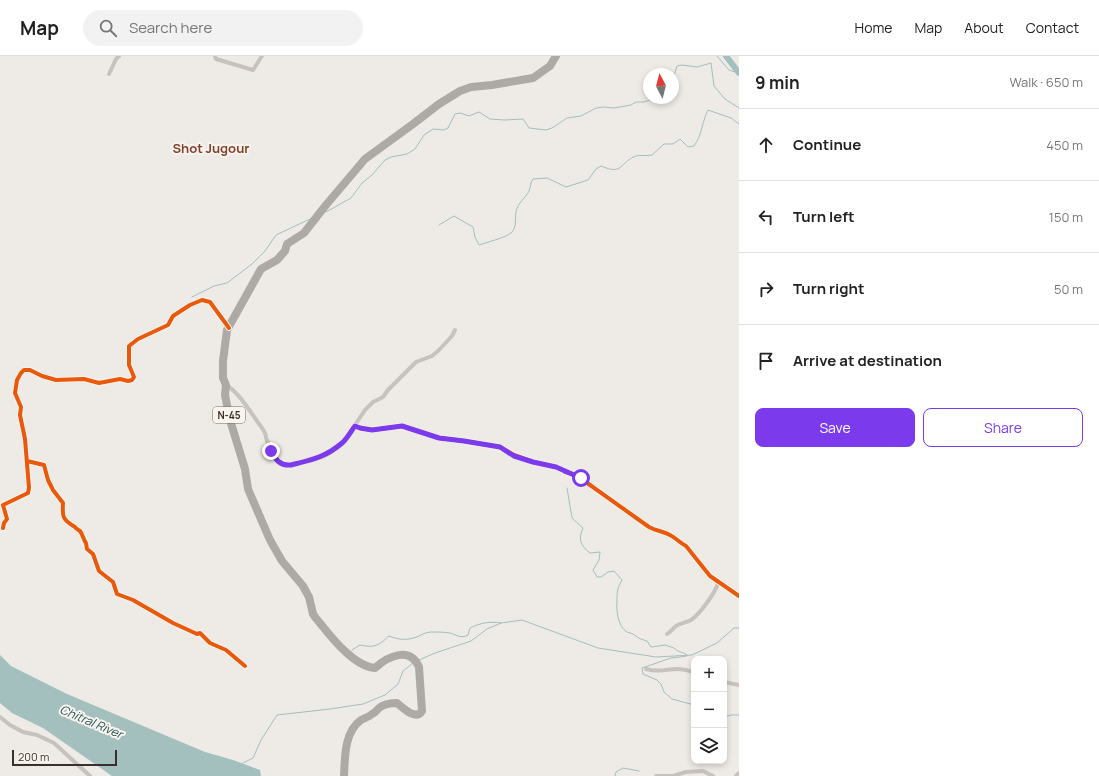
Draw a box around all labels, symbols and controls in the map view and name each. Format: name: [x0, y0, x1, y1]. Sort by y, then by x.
search box: [83, 10, 363, 46]
text: Map: [20, 15, 59, 41]
icon: search: [97, 17, 119, 39]
text: Search here: [129, 17, 212, 38]
text: Home: [855, 18, 892, 37]
text: Map: [914, 18, 942, 37]
text: About: [964, 18, 1004, 37]
text: Contact: [1026, 18, 1079, 37]
north arrow: [643, 68, 679, 104]
text: 9 min: [755, 71, 800, 94]
text: Walk · 650 m: [1009, 73, 1083, 91]
icon: ahead: [755, 134, 777, 156]
text: Continue: [793, 134, 861, 155]
text: 450 m: [1046, 136, 1083, 154]
district label: Shot Jugour: [173, 139, 249, 157]
icon: left: [755, 206, 777, 228]
text: Turn left: [793, 206, 855, 227]
text: 150 m: [1049, 208, 1083, 226]
icon: right: [755, 278, 777, 300]
text: Turn right: [793, 278, 864, 299]
text: 50 m: [1054, 280, 1083, 298]
icon: arrive: [755, 350, 777, 372]
text: Arrive at destination: [793, 350, 942, 371]
road number: N-45: [213, 407, 245, 423]
button: Save: [755, 408, 915, 447]
button: Share: [923, 408, 1083, 447]
route end: [262, 442, 280, 460]
route start: [572, 469, 590, 487]
map controls: [691, 656, 727, 764]
button: +: [691, 656, 727, 692]
button: −: [691, 692, 727, 728]
water label: Chitral River: [57, 701, 127, 743]
button: layers: [691, 728, 727, 764]
scale bar: [12, 748, 117, 767]
text: 200 m: [18, 749, 49, 764]

